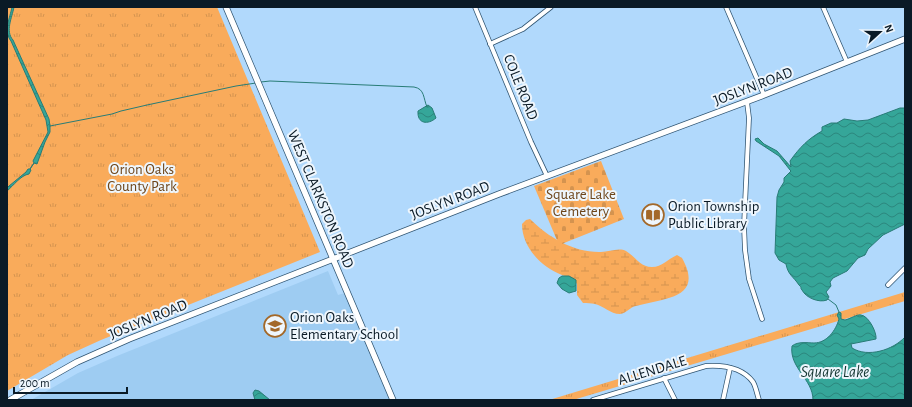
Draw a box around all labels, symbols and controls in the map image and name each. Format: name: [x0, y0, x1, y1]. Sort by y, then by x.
north arrow: [860, 12, 900, 52]
text: N: [882, 23, 895, 34]
street label: COLE ROAD: [501, 52, 541, 122]
street label: JOSLYN ROAD: [712, 64, 795, 108]
street label: WEST CLARKSTON ROAD: [285, 128, 357, 271]
park label: Orion Oaks County Park: [107, 162, 177, 194]
street label: JOSLYN ROAD: [409, 178, 492, 222]
park label: Square Lake Cemetery: [546, 187, 616, 219]
place label: Orion Township Public Library: [668, 199, 759, 231]
library icon: Orion Township Public Library: [640, 202, 666, 228]
street label: JOSLYN ROAD: [107, 297, 190, 342]
place label: Orion Oaks Elementary School: [290, 310, 399, 342]
school or university icon: Orion Oaks Elementary School: [262, 313, 288, 339]
street label: ALLENDALE: [616, 353, 688, 388]
water label: Square Lake: [801, 364, 869, 381]
scale bar: [14, 369, 127, 395]
text: 200 m: [20, 377, 50, 389]

